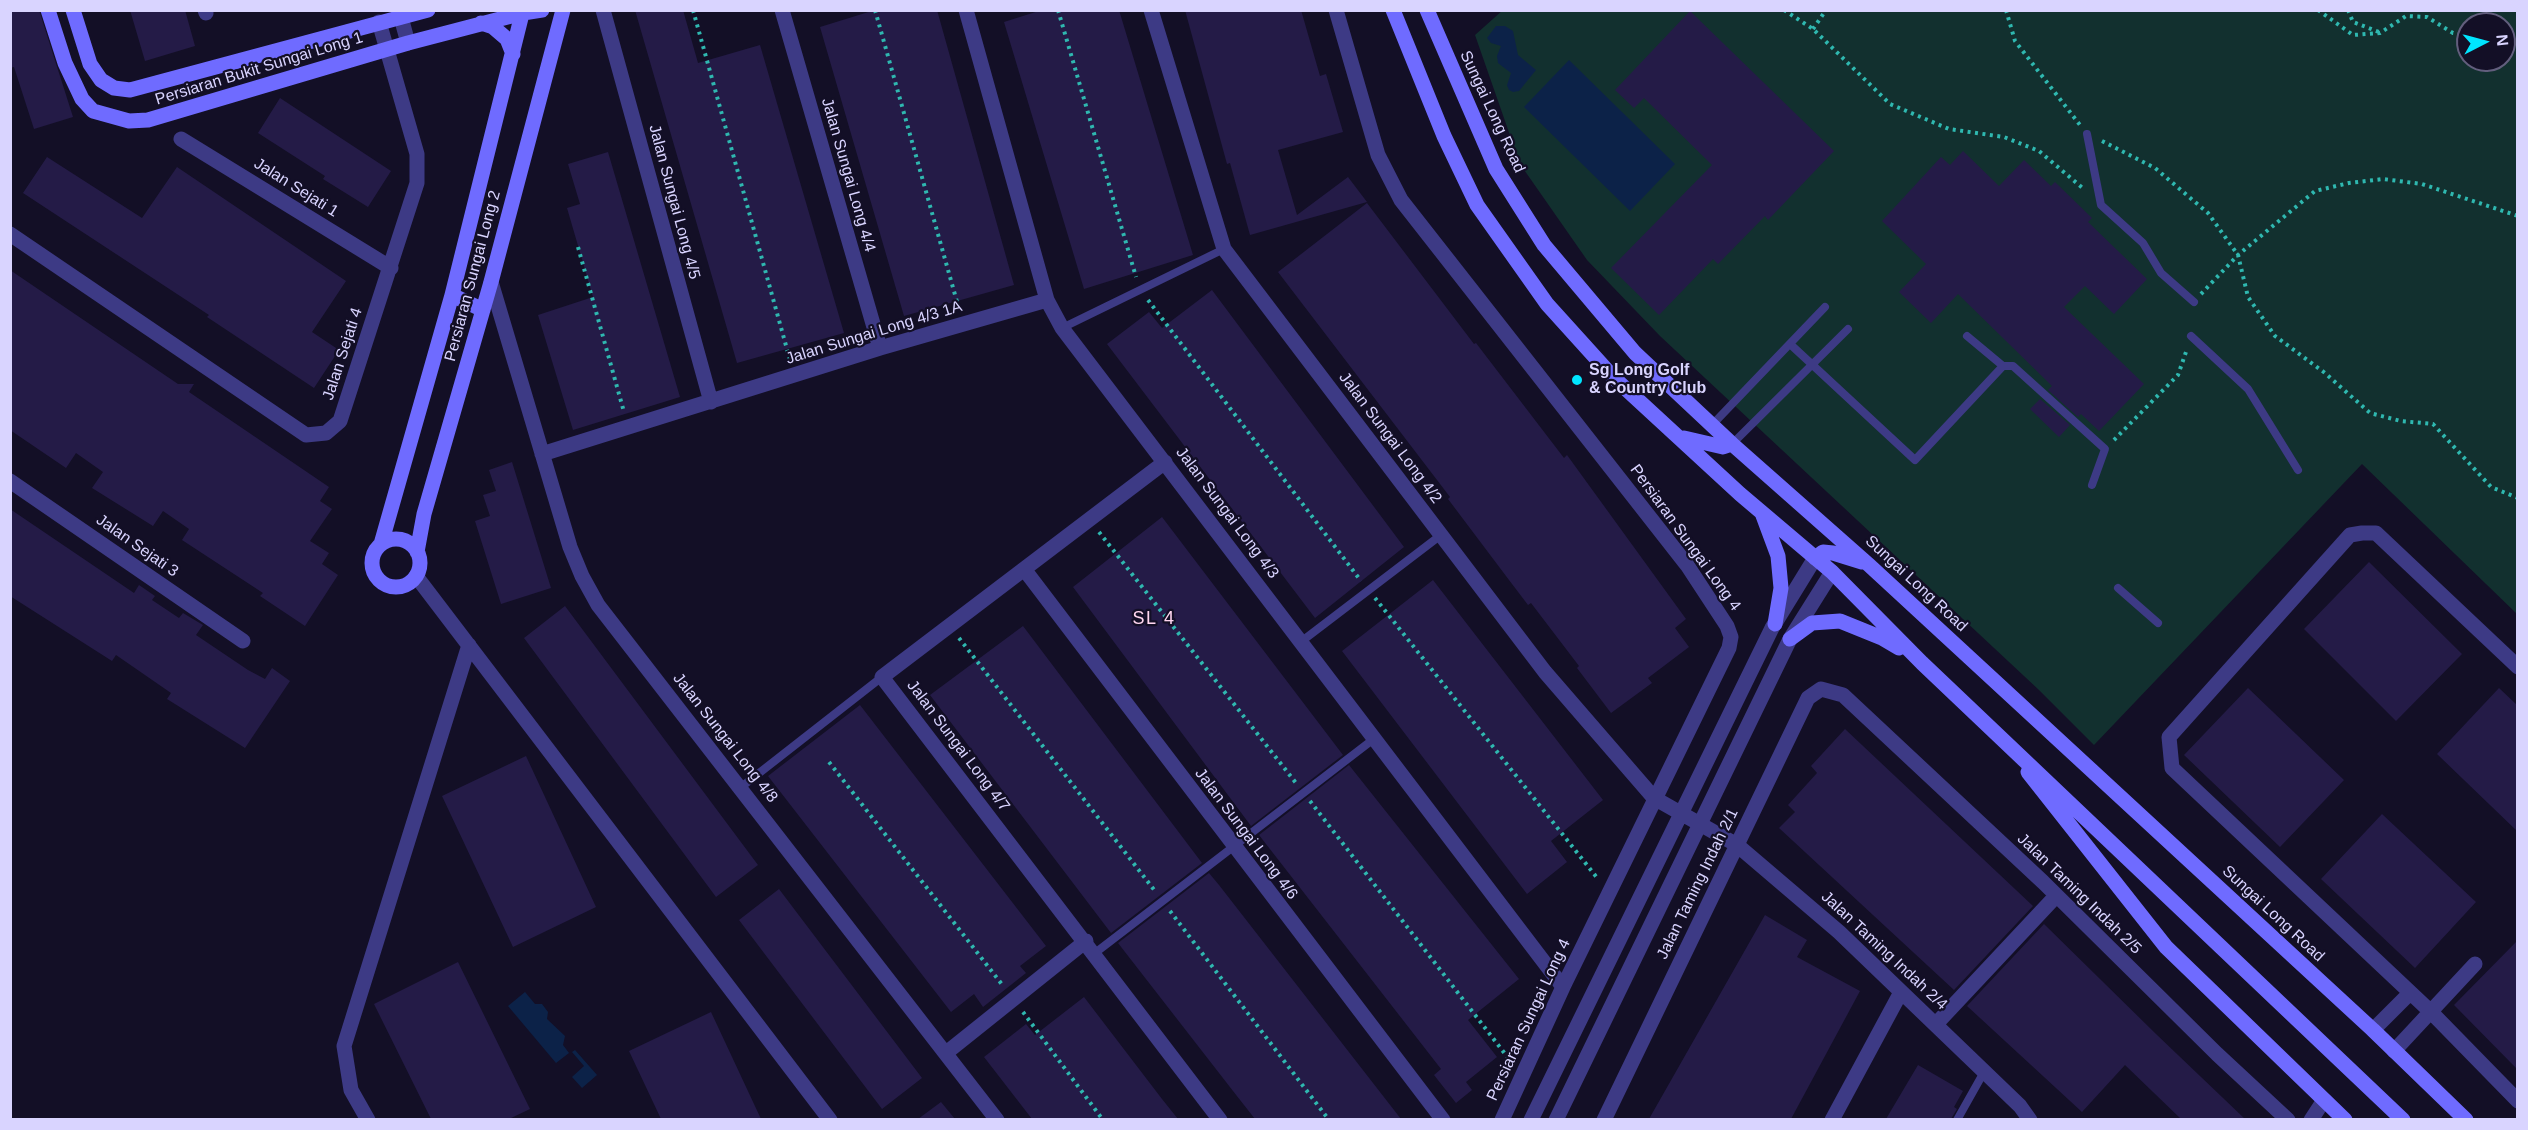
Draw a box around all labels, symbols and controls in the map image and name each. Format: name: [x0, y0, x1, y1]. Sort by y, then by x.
north arrow: [2456, 12, 2516, 72]
street label: Persiaran Bukit Sungai Long 1: [153, 28, 365, 110]
text: N: [2493, 34, 2511, 47]
street label: Sungai Long Road: [1455, 48, 1529, 176]
street label: Jalan Sungai Long 4/4: [817, 96, 879, 254]
street label: Jalan Sungai Long 4/5: [644, 123, 704, 281]
street label: Jalan Sejati 1: [250, 154, 342, 222]
street label: Persiaran Sungai Long 2: [441, 188, 505, 364]
street label: Jalan Sungai Long 4/3 1A: [784, 297, 964, 369]
street label: Jalan Sejati 4: [319, 305, 367, 403]
place label: Sg Long Golf & Country Club: [1589, 361, 1706, 399]
street label: Jalan Sungai Long 4/2: [1334, 369, 1446, 507]
marker: Sg Long Golf & Country Club: [1570, 373, 1584, 387]
street label: Jalan Sungai Long 4/3: [1171, 444, 1283, 582]
street label: Persiaran Sungai Long 4: [1625, 461, 1745, 615]
street label: Jalan Sejati 3: [92, 511, 182, 581]
street label: Sungai Long Road: [1861, 532, 1971, 636]
district label: SL 4: [1132, 608, 1176, 630]
street label: Jalan Sungai Long 4/8: [668, 669, 782, 807]
street label: Jalan Sungai Long 4/7: [902, 677, 1014, 815]
street label: Jalan Sungai Long 4/6: [1190, 765, 1302, 903]
street label: Jalan Taming Indah 2/1: [1653, 805, 1743, 963]
street label: Jalan Taming Indah 2/5: [2013, 830, 2145, 958]
street label: Sungai Long Road: [2218, 862, 2328, 966]
street label: Jalan Taming Indah 2/4: [1817, 888, 1951, 1014]
street label: Persiaran Sungai Long 4: [1483, 936, 1575, 1104]

